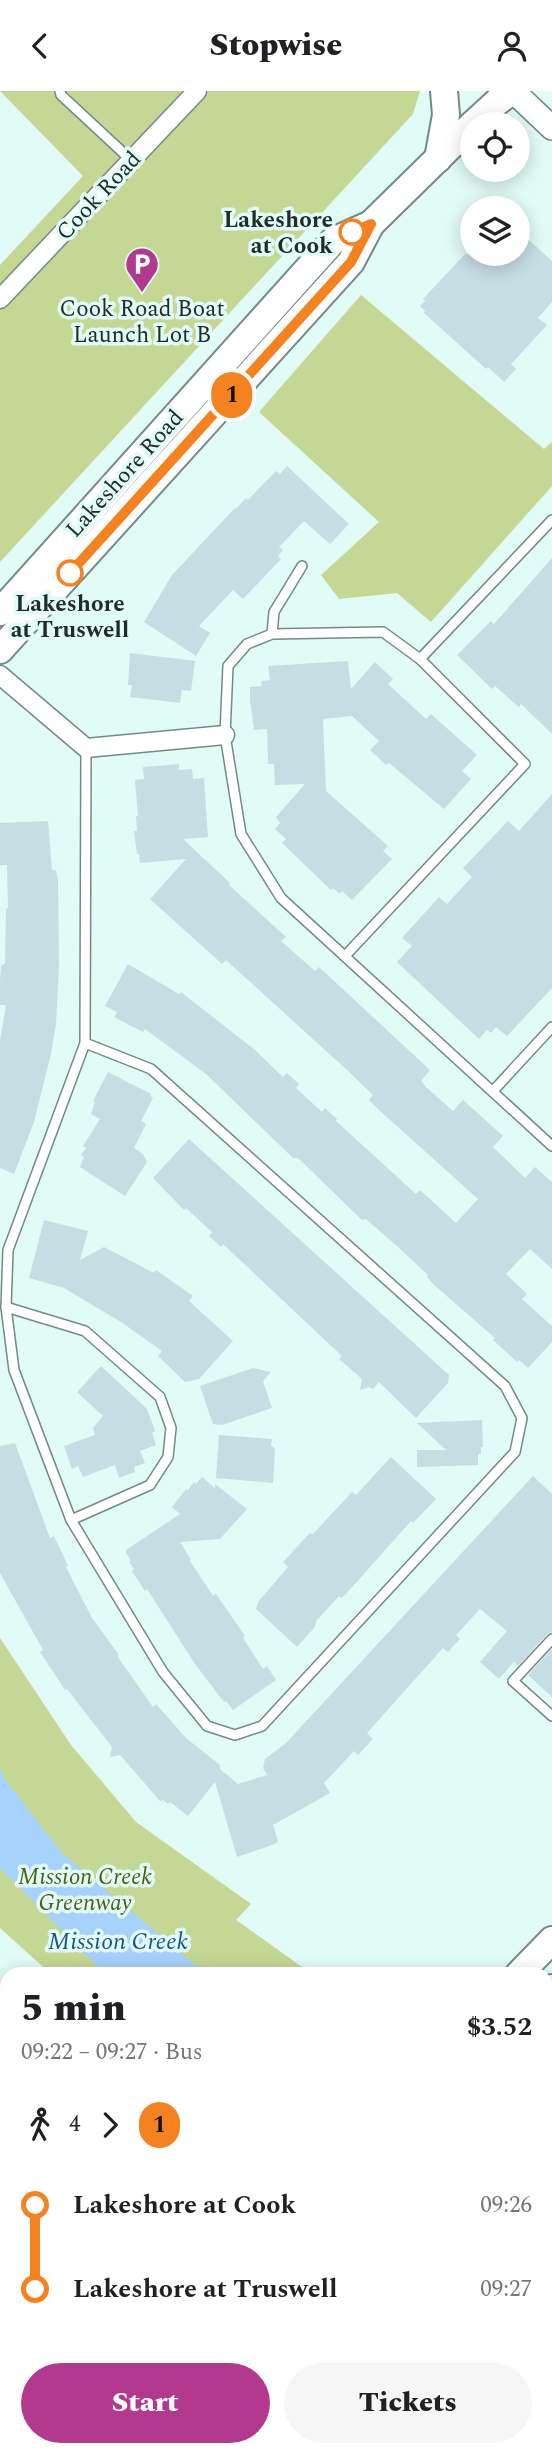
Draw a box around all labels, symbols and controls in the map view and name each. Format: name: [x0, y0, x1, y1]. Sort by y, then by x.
text: Stopwise: [210, 21, 342, 70]
icon: back: [21, 27, 59, 65]
icon: person: [493, 27, 531, 65]
map controls: [460, 112, 530, 266]
button: locate: [460, 112, 530, 182]
street label: Cook Road: [48, 143, 150, 249]
button: layers: [460, 196, 530, 266]
place label: Lakeshore at Cook: [223, 203, 333, 264]
marker: Lakeshore at Cook: [339, 219, 365, 245]
parking icon: Cook Road Boat Launch Lot B: [123, 245, 161, 294]
place label: Cook Road Boat Launch Lot B: [59, 292, 225, 353]
line badge: 1: [209, 372, 255, 418]
text: 1: [225, 377, 239, 413]
street label: Lakeshore Road: [58, 402, 193, 546]
marker: Lakeshore at Truswell: [57, 560, 83, 586]
place label: Lakeshore at Truswell: [11, 587, 129, 648]
park label: Mission Creek Greenway: [18, 1860, 152, 1921]
water label: Mission Creek: [48, 1924, 188, 1960]
text: 5 min: [21, 1980, 126, 2038]
text: $3.52: [467, 2007, 532, 2047]
text: 09:22 – 09:27 · Bus: [21, 2035, 203, 2070]
icon: walk: [21, 2106, 59, 2144]
icon: forward: [91, 2106, 129, 2144]
text: 4: [69, 2107, 81, 2142]
text: 1: [153, 2107, 166, 2143]
text: Lakeshore at Cook: [73, 2185, 296, 2225]
text: 09:26: [480, 2188, 532, 2223]
text: Lakeshore at Truswell: [73, 2269, 338, 2309]
text: 09:27: [480, 2272, 532, 2307]
button: Start: [21, 2363, 270, 2443]
button: Tickets: [284, 2363, 532, 2443]

